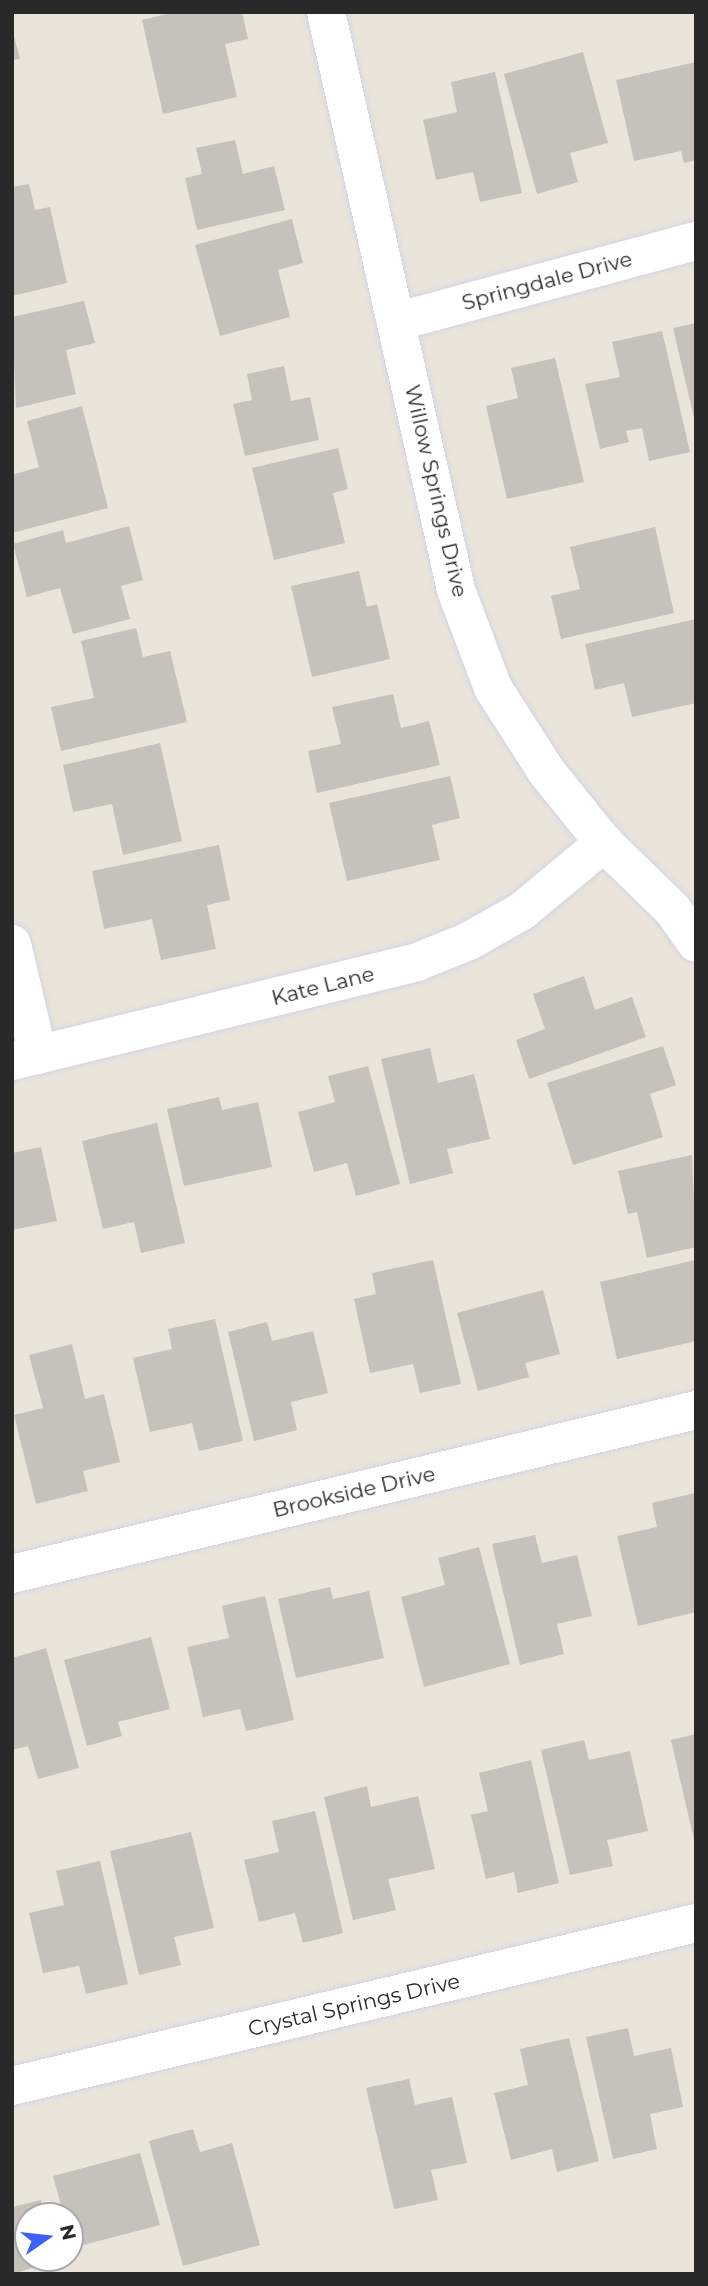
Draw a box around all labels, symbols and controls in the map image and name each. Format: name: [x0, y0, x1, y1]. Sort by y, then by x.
street label: Springdale Drive: [459, 246, 635, 316]
street label: Willow Springs Drive: [399, 382, 473, 600]
street label: Kate Lane: [269, 961, 377, 1011]
street label: Brookside Drive: [270, 1461, 438, 1523]
street label: Crystal Springs Drive: [246, 1968, 462, 2042]
north arrow: [14, 2202, 84, 2272]
text: N: [55, 2222, 81, 2243]

